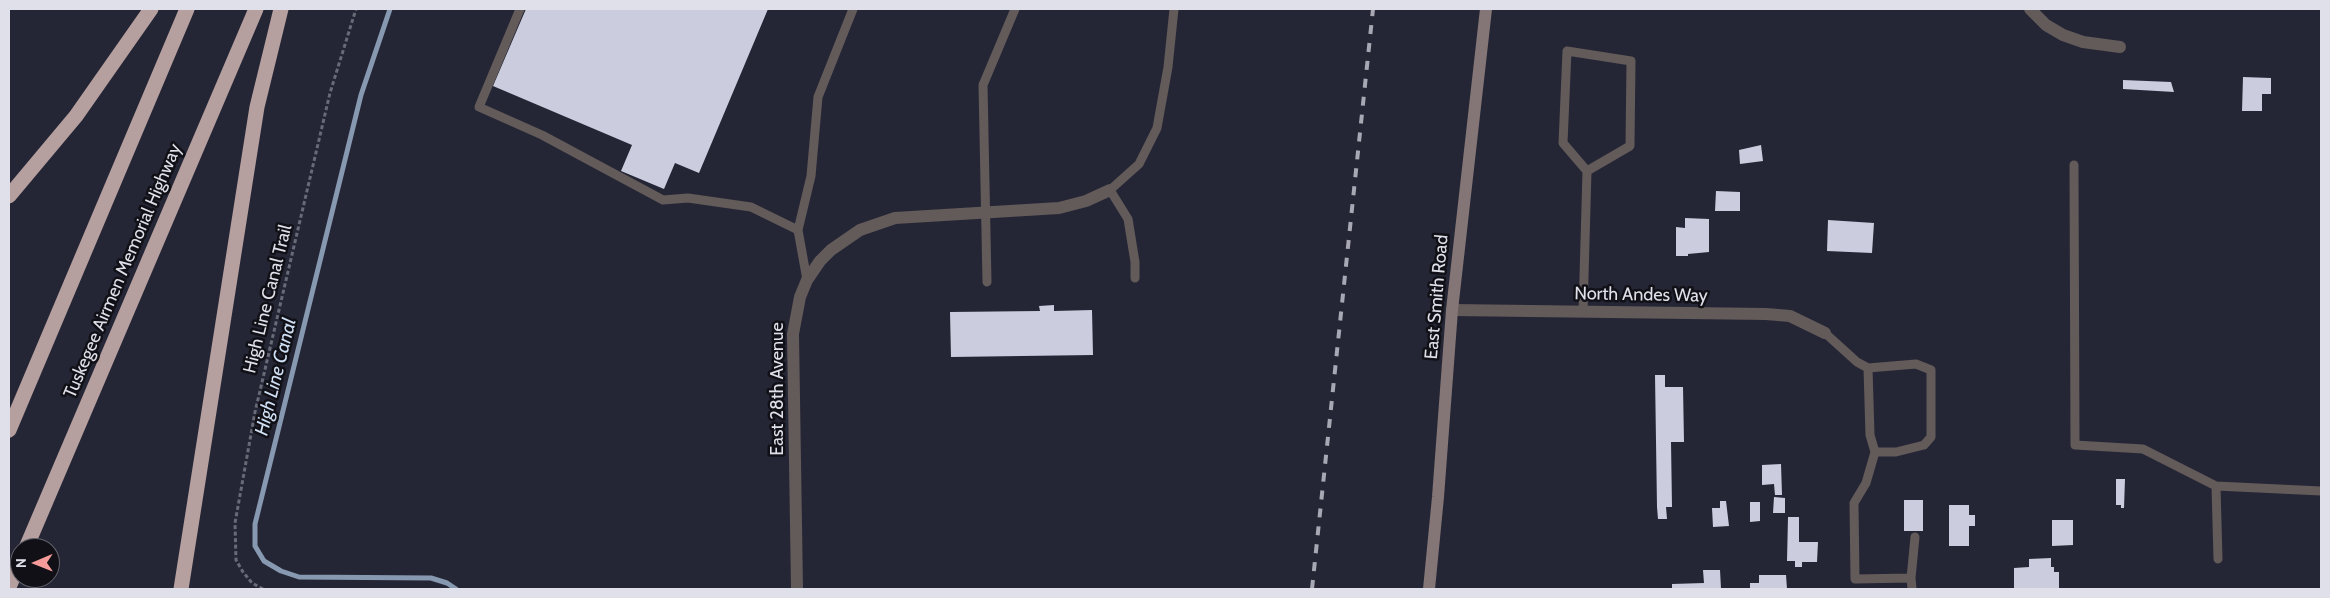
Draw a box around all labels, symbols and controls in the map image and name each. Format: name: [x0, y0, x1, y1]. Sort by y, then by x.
street label: Tuskegee Airmen Memorial Highway: [60, 141, 186, 401]
street label: High Line Canal Trail: [239, 223, 297, 375]
street label: East Smith Road: [1421, 234, 1453, 360]
street label: North Andes Way: [1574, 283, 1708, 307]
water label: High Line Canal: [250, 316, 302, 438]
street label: East 28th Avenue: [767, 322, 789, 456]
north arrow: [10, 538, 60, 588]
text: N: [12, 558, 30, 568]

